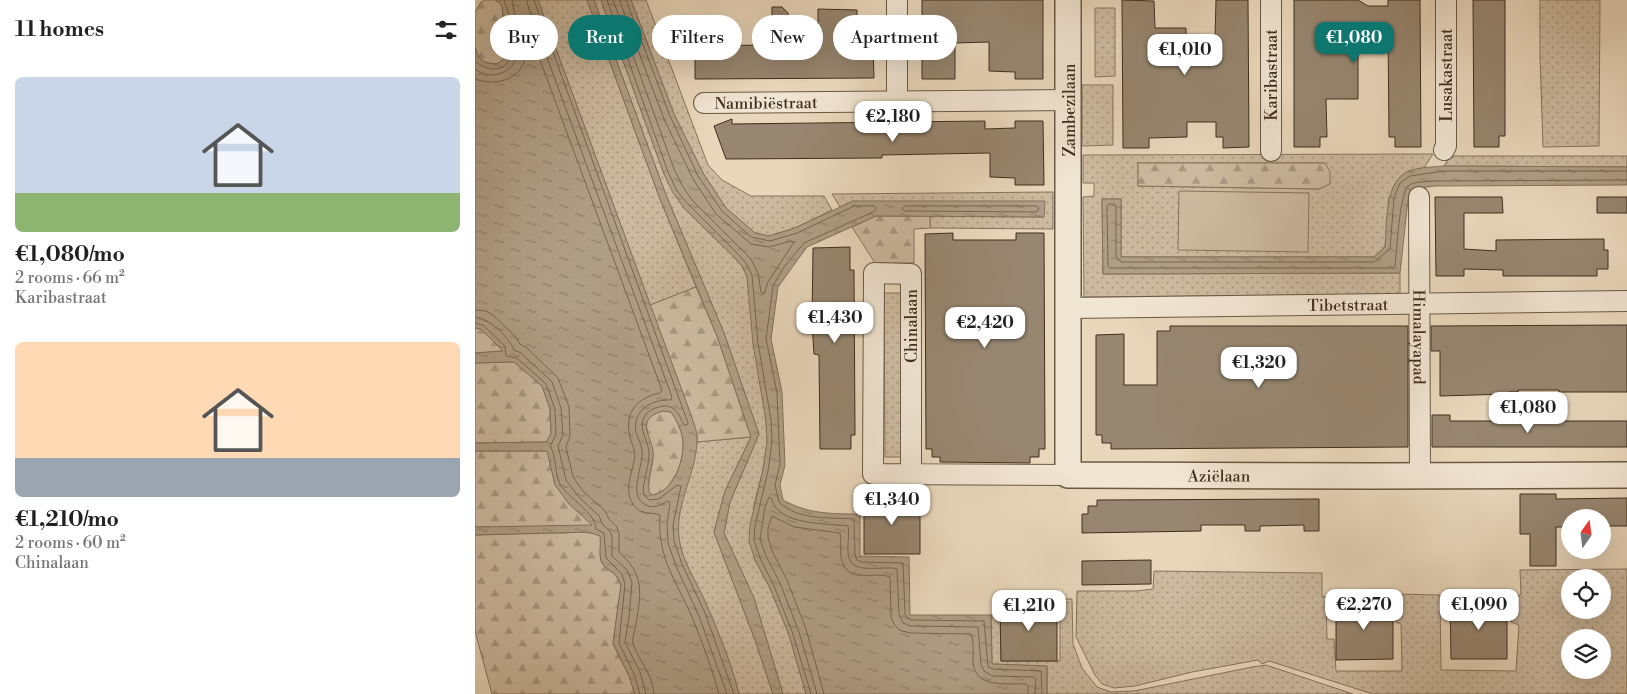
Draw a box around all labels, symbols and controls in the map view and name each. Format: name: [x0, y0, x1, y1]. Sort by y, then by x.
chip: Buy: [490, 15, 558, 60]
chip: Rent: [568, 15, 642, 60]
chip: Filters: [652, 15, 742, 60]
chip: New: [752, 15, 823, 60]
chip: Apartment: [833, 15, 957, 60]
icon: filters: [432, 16, 460, 44]
text: 11 homes: [15, 17, 104, 43]
pin: €1,080: [1313, 22, 1395, 64]
text: €1,080: [1326, 28, 1382, 48]
street label: Lusakastraat: [1437, 28, 1457, 122]
street label: Karibastraat: [1262, 29, 1282, 121]
pin: €1,010: [1144, 34, 1226, 76]
text: €1,010: [1158, 40, 1212, 60]
street label: Zambezilaan: [1060, 63, 1080, 157]
street label: Namibiëstraat: [714, 93, 818, 114]
pin: €2,180: [852, 100, 934, 143]
text: €2,180: [866, 107, 920, 127]
icon: home: [193, 110, 283, 200]
text: €1,080/mo: [15, 242, 125, 268]
text: 2 rooms · 66 m²: [15, 268, 125, 288]
text: Karibastraat: [15, 288, 107, 308]
street label: Chinalaan: [902, 289, 922, 363]
street label: Himalayapad: [1408, 289, 1429, 385]
street label: Tibetstraat: [1307, 295, 1389, 316]
pin: €1,430: [794, 302, 876, 344]
pin: €2,420: [944, 306, 1026, 349]
text: €1,430: [807, 308, 863, 328]
text: €2,420: [956, 313, 1014, 333]
pin: €1,320: [1218, 346, 1300, 389]
text: €1,320: [1232, 353, 1286, 373]
icon: home: [193, 375, 283, 465]
pin: €1,080: [1487, 392, 1569, 434]
text: €1,080: [1500, 398, 1556, 418]
street label: Aziëlaan: [1187, 466, 1251, 487]
pin: €1,340: [851, 484, 933, 526]
text: €1,340: [864, 490, 920, 510]
text: €1,210/mo: [15, 507, 119, 533]
north arrow: [1561, 509, 1611, 559]
map controls: [1561, 509, 1611, 679]
text: 2 rooms · 60 m²: [15, 533, 126, 553]
text: Chinalaan: [15, 553, 89, 573]
button: locate: [1561, 569, 1611, 619]
pin: €2,270: [1323, 588, 1405, 631]
pin: €1,090: [1438, 588, 1520, 631]
pin: €1,210: [988, 590, 1070, 632]
text: €2,270: [1336, 595, 1392, 615]
text: €1,090: [1451, 595, 1507, 615]
text: €1,210: [1003, 596, 1055, 616]
button: layers: [1561, 629, 1611, 679]

